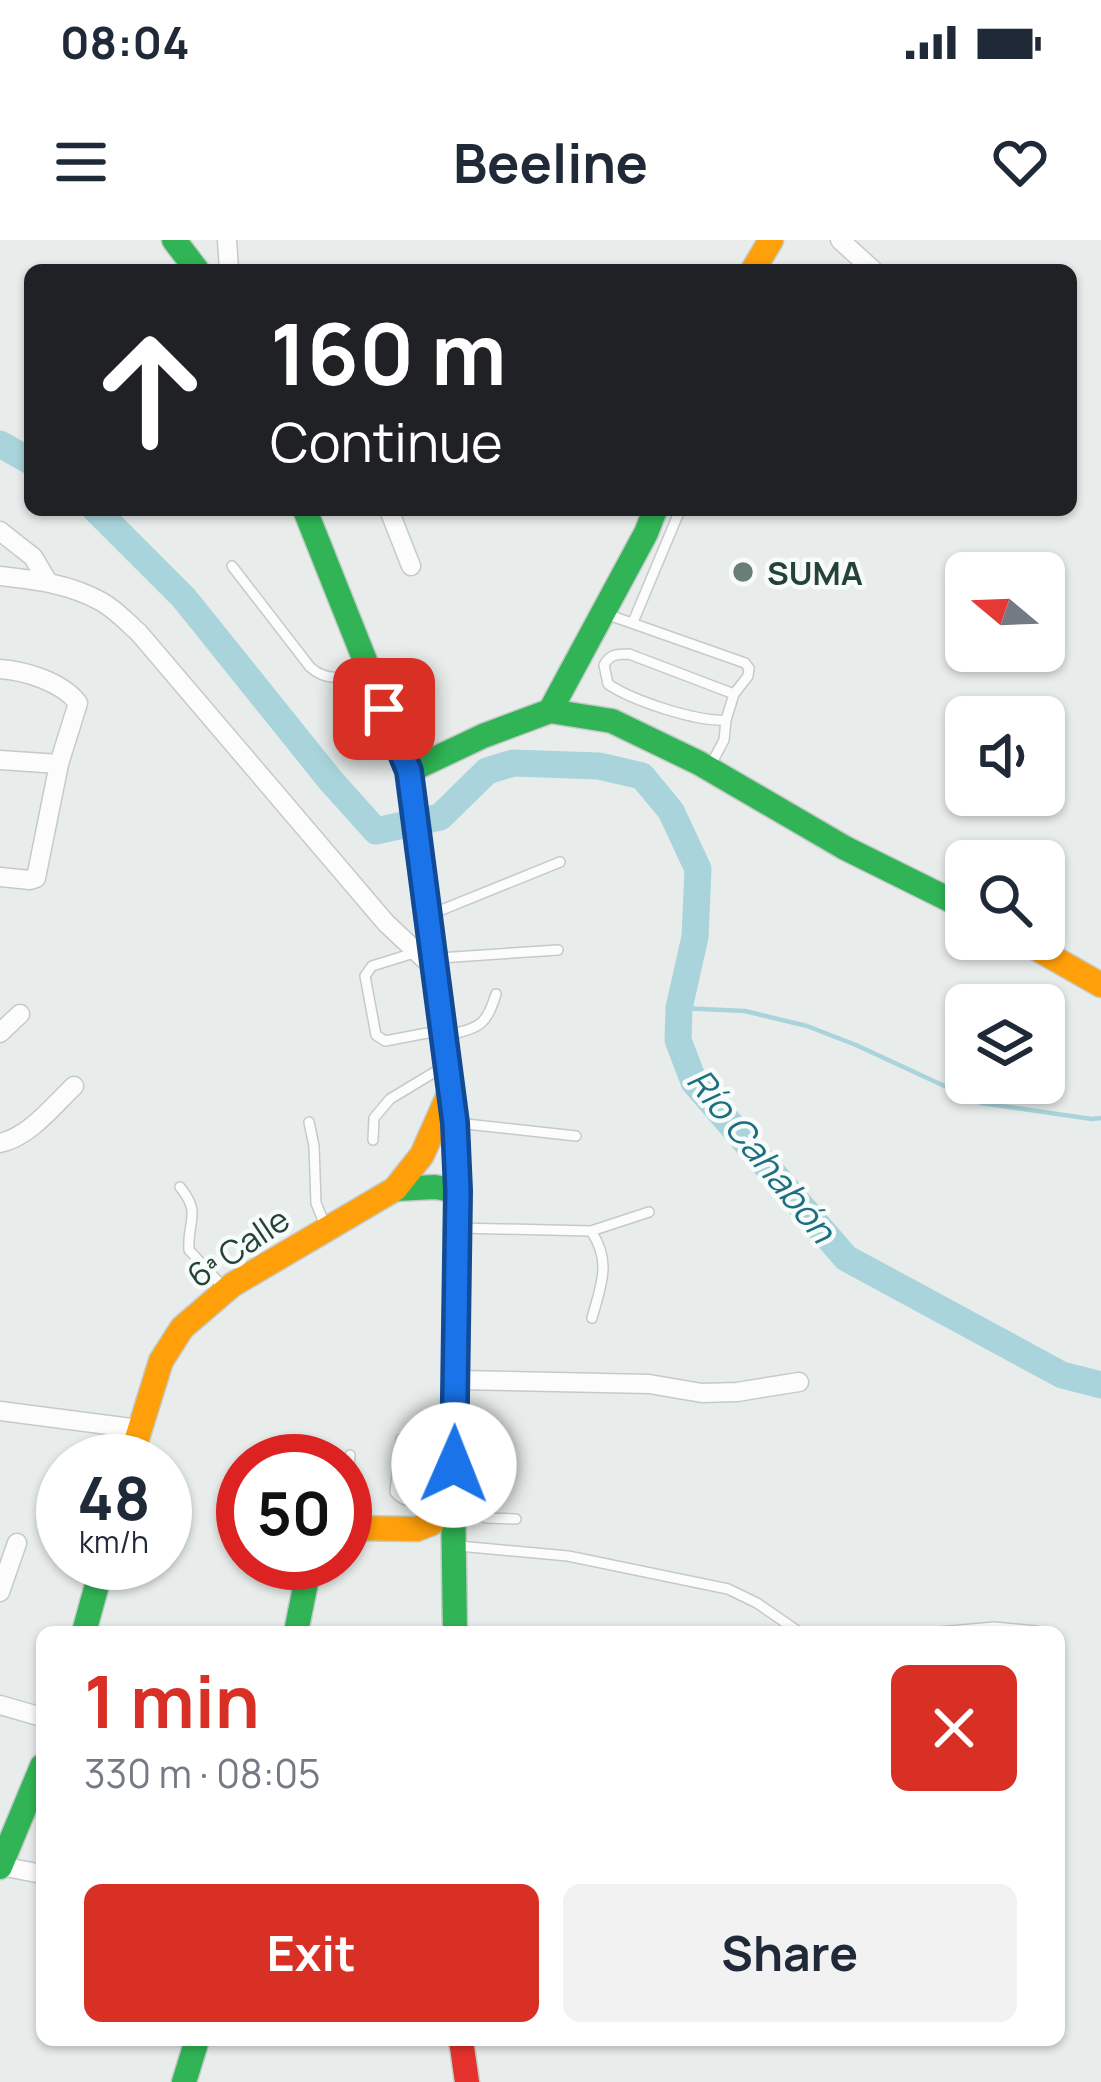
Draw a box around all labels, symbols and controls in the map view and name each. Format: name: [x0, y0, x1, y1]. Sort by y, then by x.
text: 08:04: [60, 11, 190, 73]
text: Beeline: [453, 125, 648, 199]
icon: menu: [48, 129, 114, 195]
icon: heart: [987, 129, 1053, 195]
text: 160 m: [270, 295, 507, 410]
icon: ahead: [72, 312, 228, 468]
text: Continue: [270, 404, 503, 478]
place label: SUMA: [767, 550, 863, 595]
north arrow: [945, 552, 1065, 672]
map controls: [945, 552, 1065, 1104]
marker: SUMA: [730, 559, 756, 585]
pin: [333, 658, 435, 760]
icon: arrive: [351, 676, 417, 742]
button: sound: [945, 696, 1065, 816]
button: search: [945, 840, 1065, 960]
button: layers: [945, 984, 1065, 1104]
water label: Río Cahabón: [677, 1058, 848, 1254]
street label: 6ª Calle: [178, 1196, 298, 1298]
position arrow: [391, 1402, 517, 1528]
speed limit sign: 50: [216, 1434, 372, 1590]
text: 48: [77, 1456, 151, 1538]
text: km/h: [79, 1521, 149, 1562]
text: 1 min: [84, 1651, 260, 1750]
button: close: [891, 1665, 1017, 1791]
text: 330 m · 08:05: [84, 1746, 321, 1800]
button: Exit: [84, 1884, 539, 2022]
button: Share: [563, 1884, 1017, 2022]

